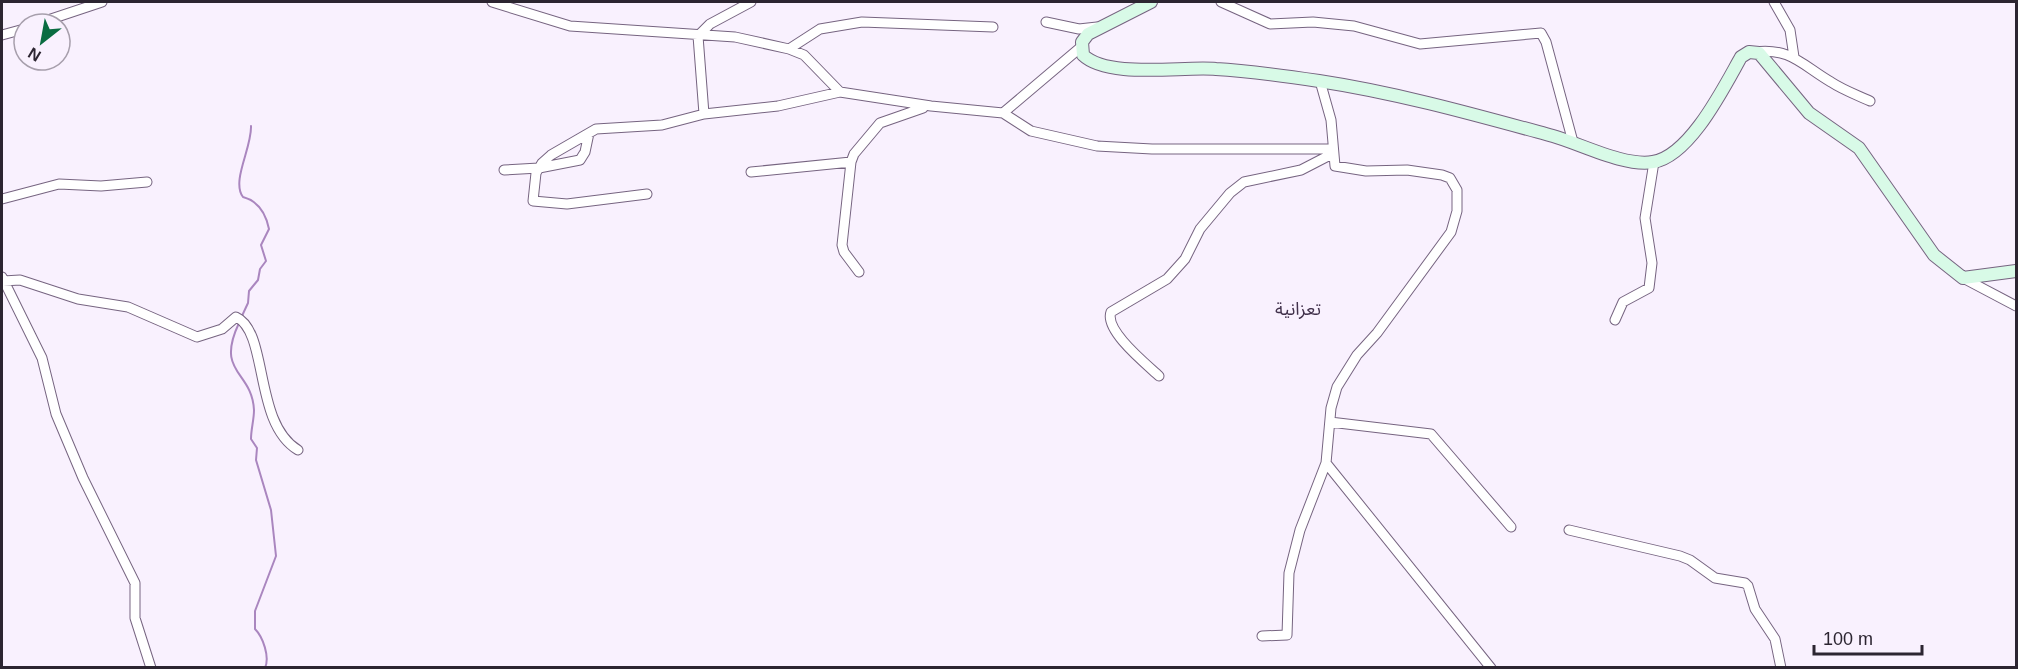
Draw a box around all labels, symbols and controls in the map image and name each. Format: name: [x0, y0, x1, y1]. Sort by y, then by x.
north arrow: [12, 12, 72, 72]
text: N: [25, 44, 44, 65]
district label: تعزانية: [1275, 299, 1321, 320]
scale bar: [1814, 618, 1922, 656]
text: 100 m: [1823, 629, 1873, 649]

